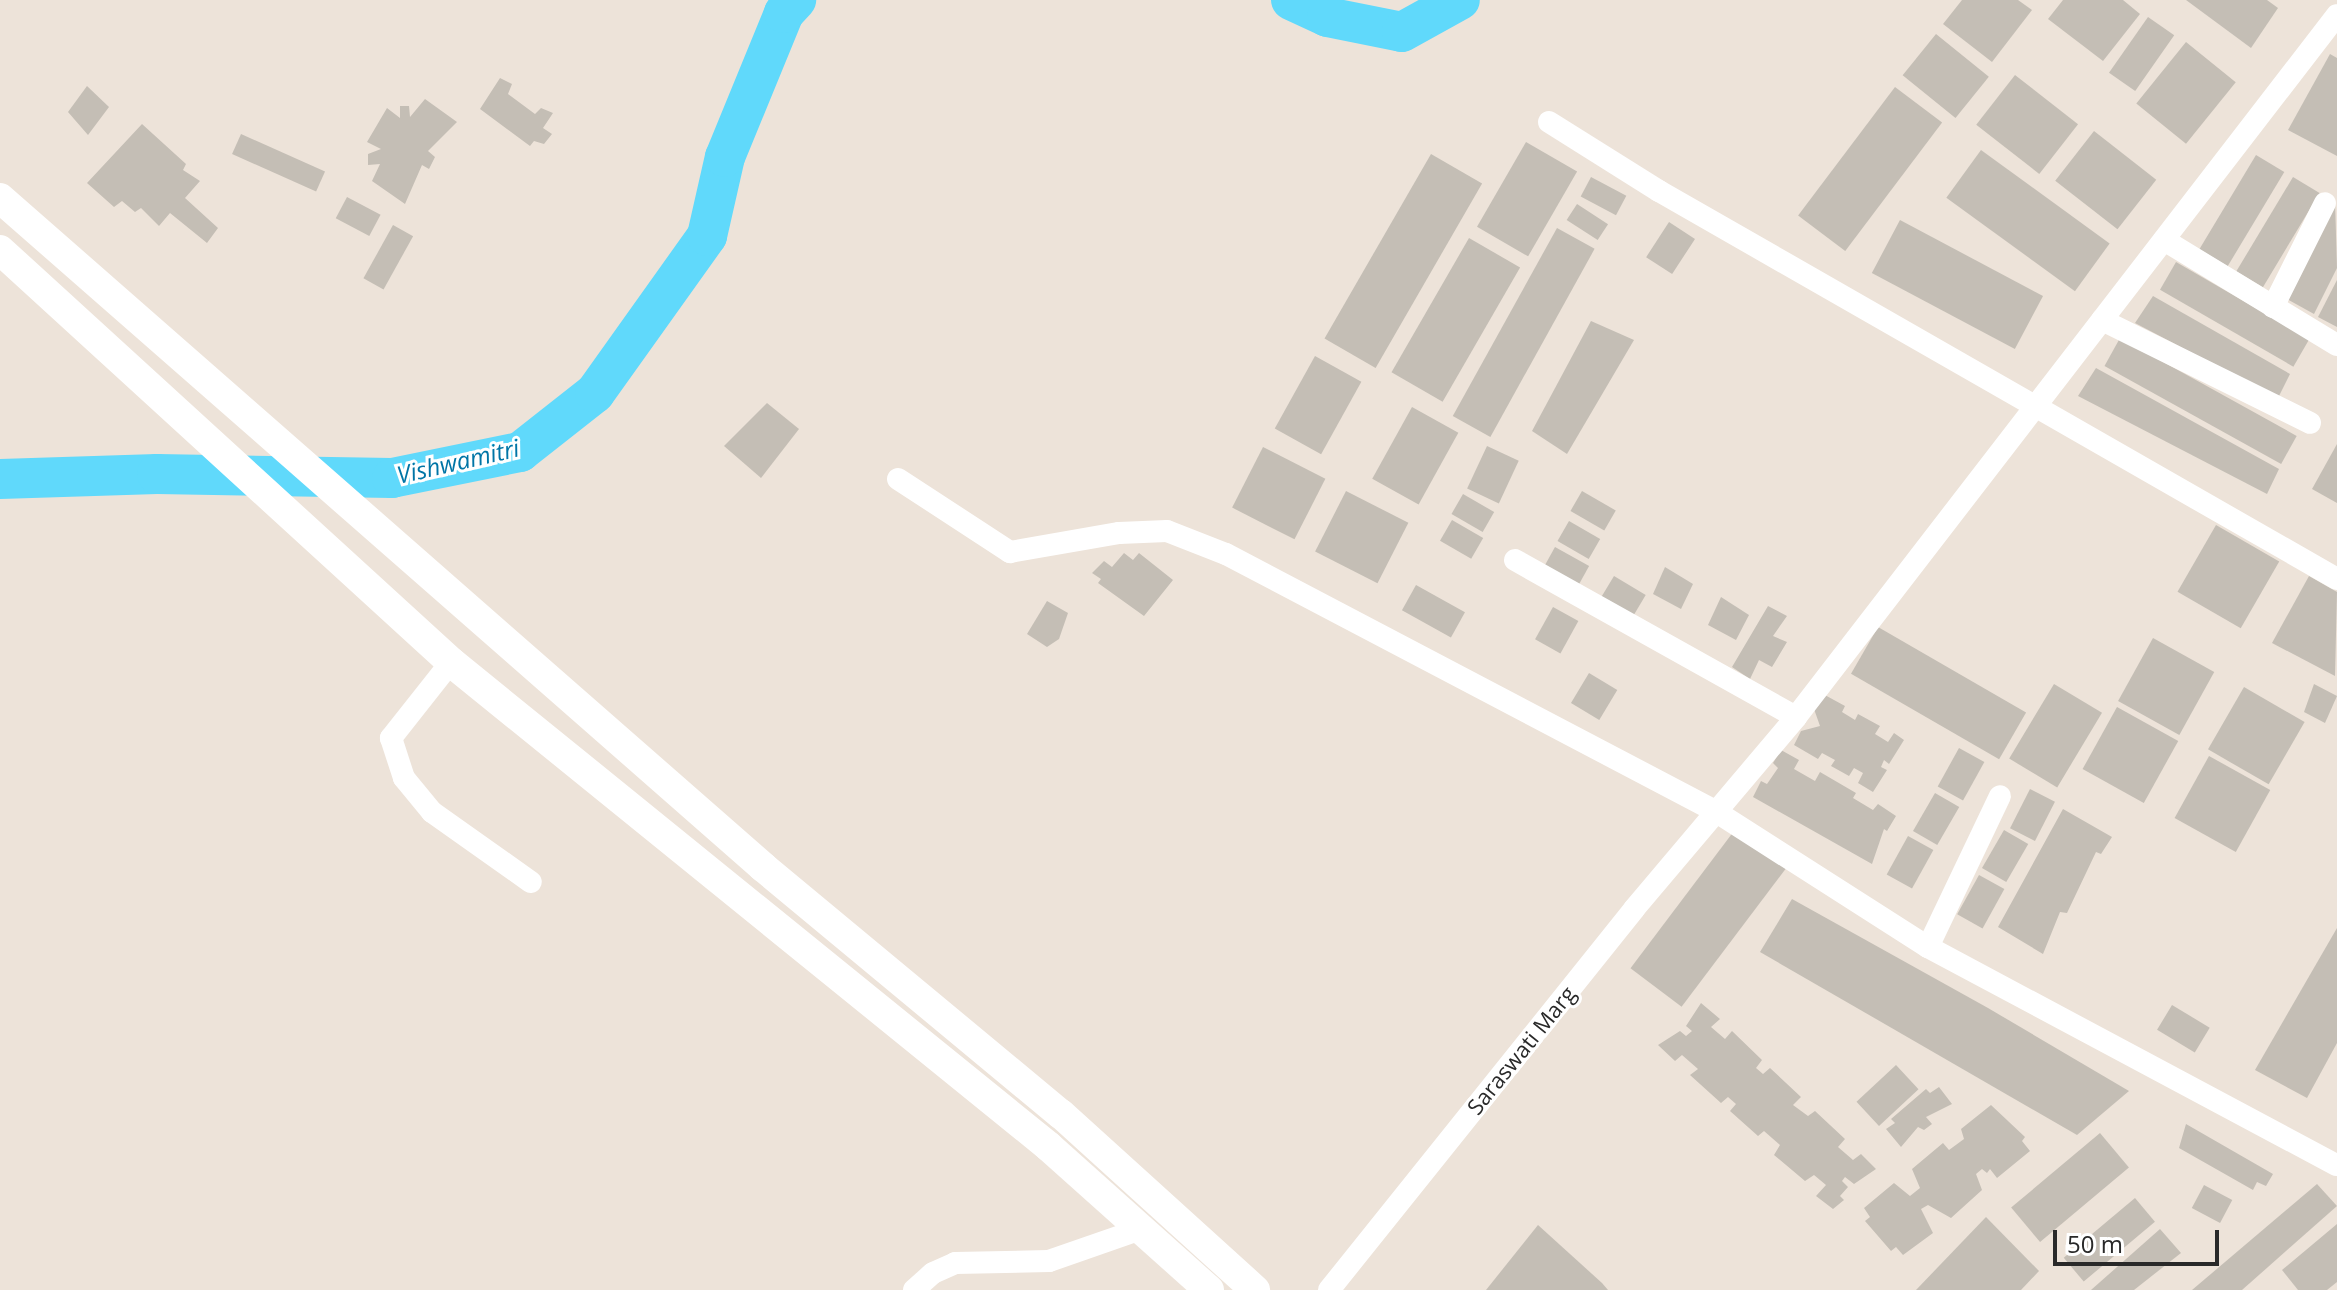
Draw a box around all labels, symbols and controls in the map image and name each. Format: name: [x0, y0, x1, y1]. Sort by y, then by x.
water label: Vishwamitri: [394, 433, 522, 489]
street label: Saraswati Marg: [1461, 981, 1581, 1119]
scale bar: [2057, 1214, 2223, 1264]
text: 50 m: [2067, 1227, 2123, 1260]

